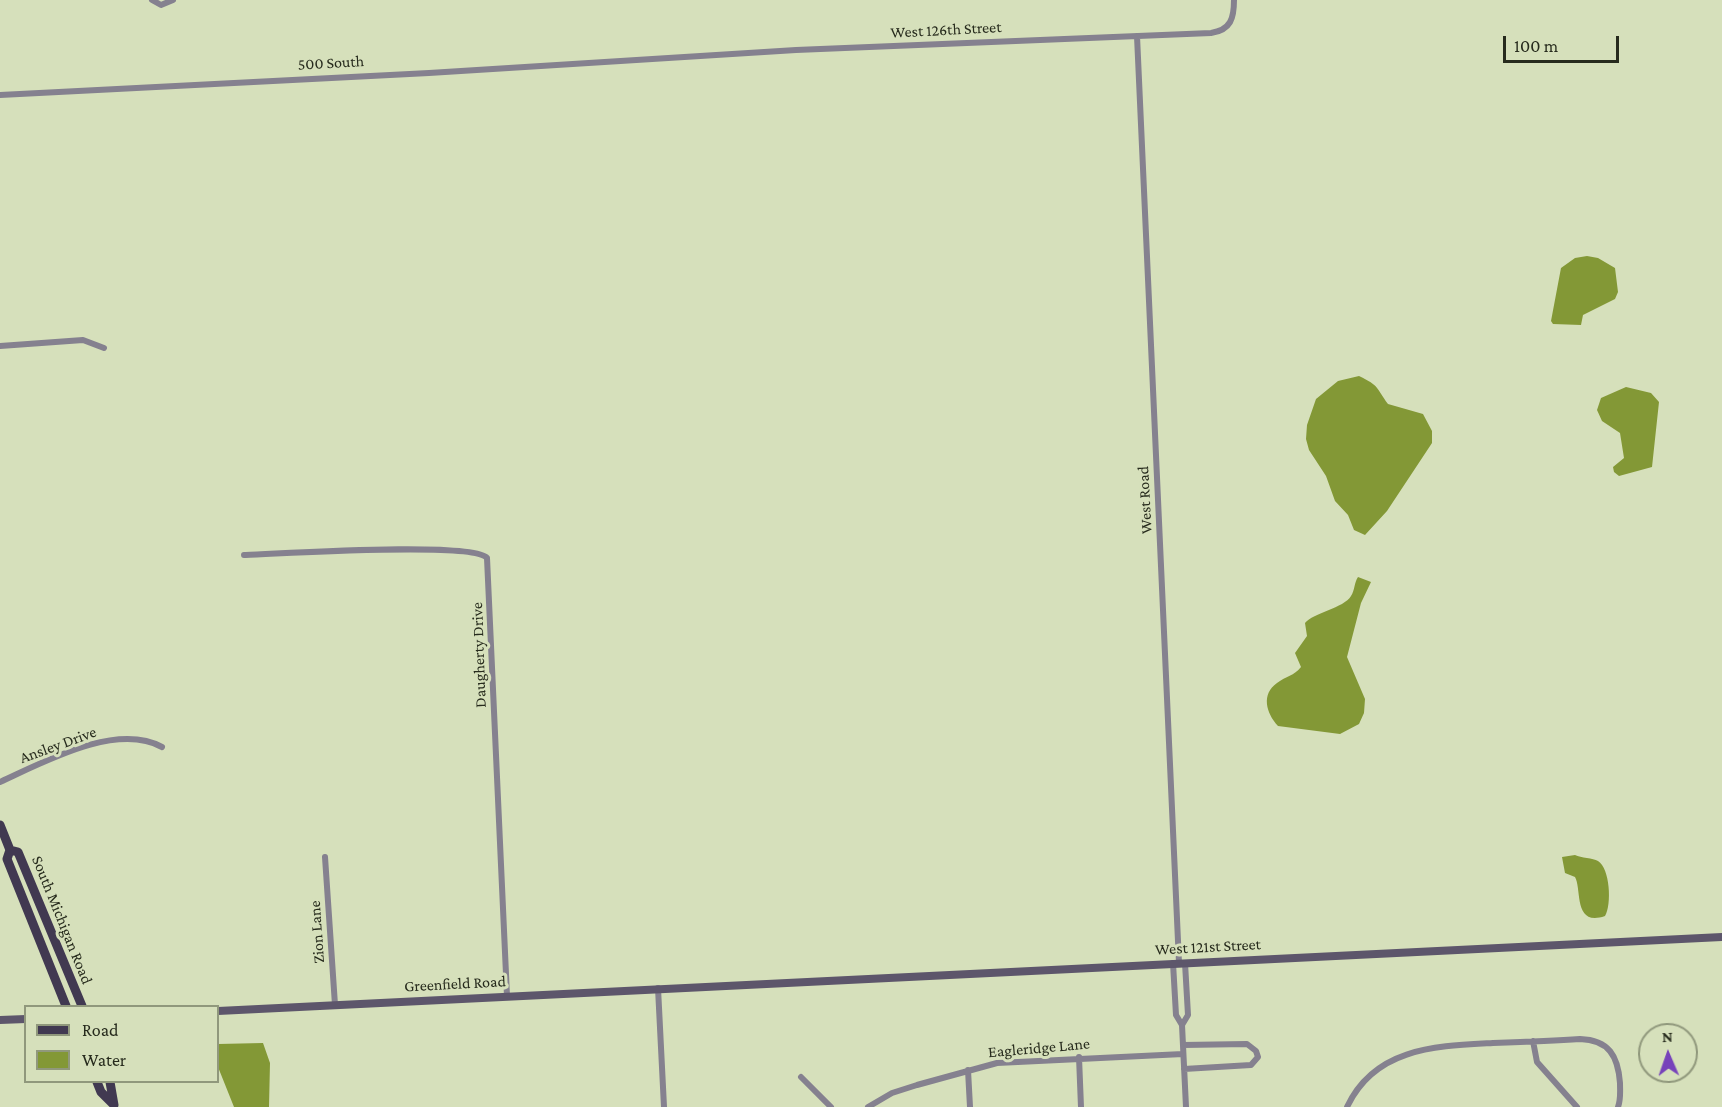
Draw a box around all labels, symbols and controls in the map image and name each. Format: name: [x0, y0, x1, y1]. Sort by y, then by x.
street label: West 126th Street: [890, 18, 1002, 42]
scale bar: [1506, 24, 1622, 62]
text: 100 m: [1514, 36, 1558, 56]
street label: 500 South: [297, 52, 365, 74]
street label: West Road: [1134, 466, 1156, 534]
street label: Daugherty Drive: [468, 602, 490, 708]
street label: Ansley Drive: [17, 722, 99, 768]
street label: South Michigan Road: [27, 853, 97, 987]
street label: Zion Lane: [305, 900, 329, 964]
street label: West 121st Street: [1155, 935, 1261, 959]
street label: Greenfield Road: [404, 972, 506, 996]
legend: [24, 1005, 219, 1083]
text: Road: [82, 1020, 119, 1040]
north arrow: [1638, 1023, 1698, 1083]
text: N: [1662, 1028, 1673, 1045]
street label: Eagleridge Lane: [987, 1034, 1091, 1062]
text: Water: [82, 1050, 126, 1070]

